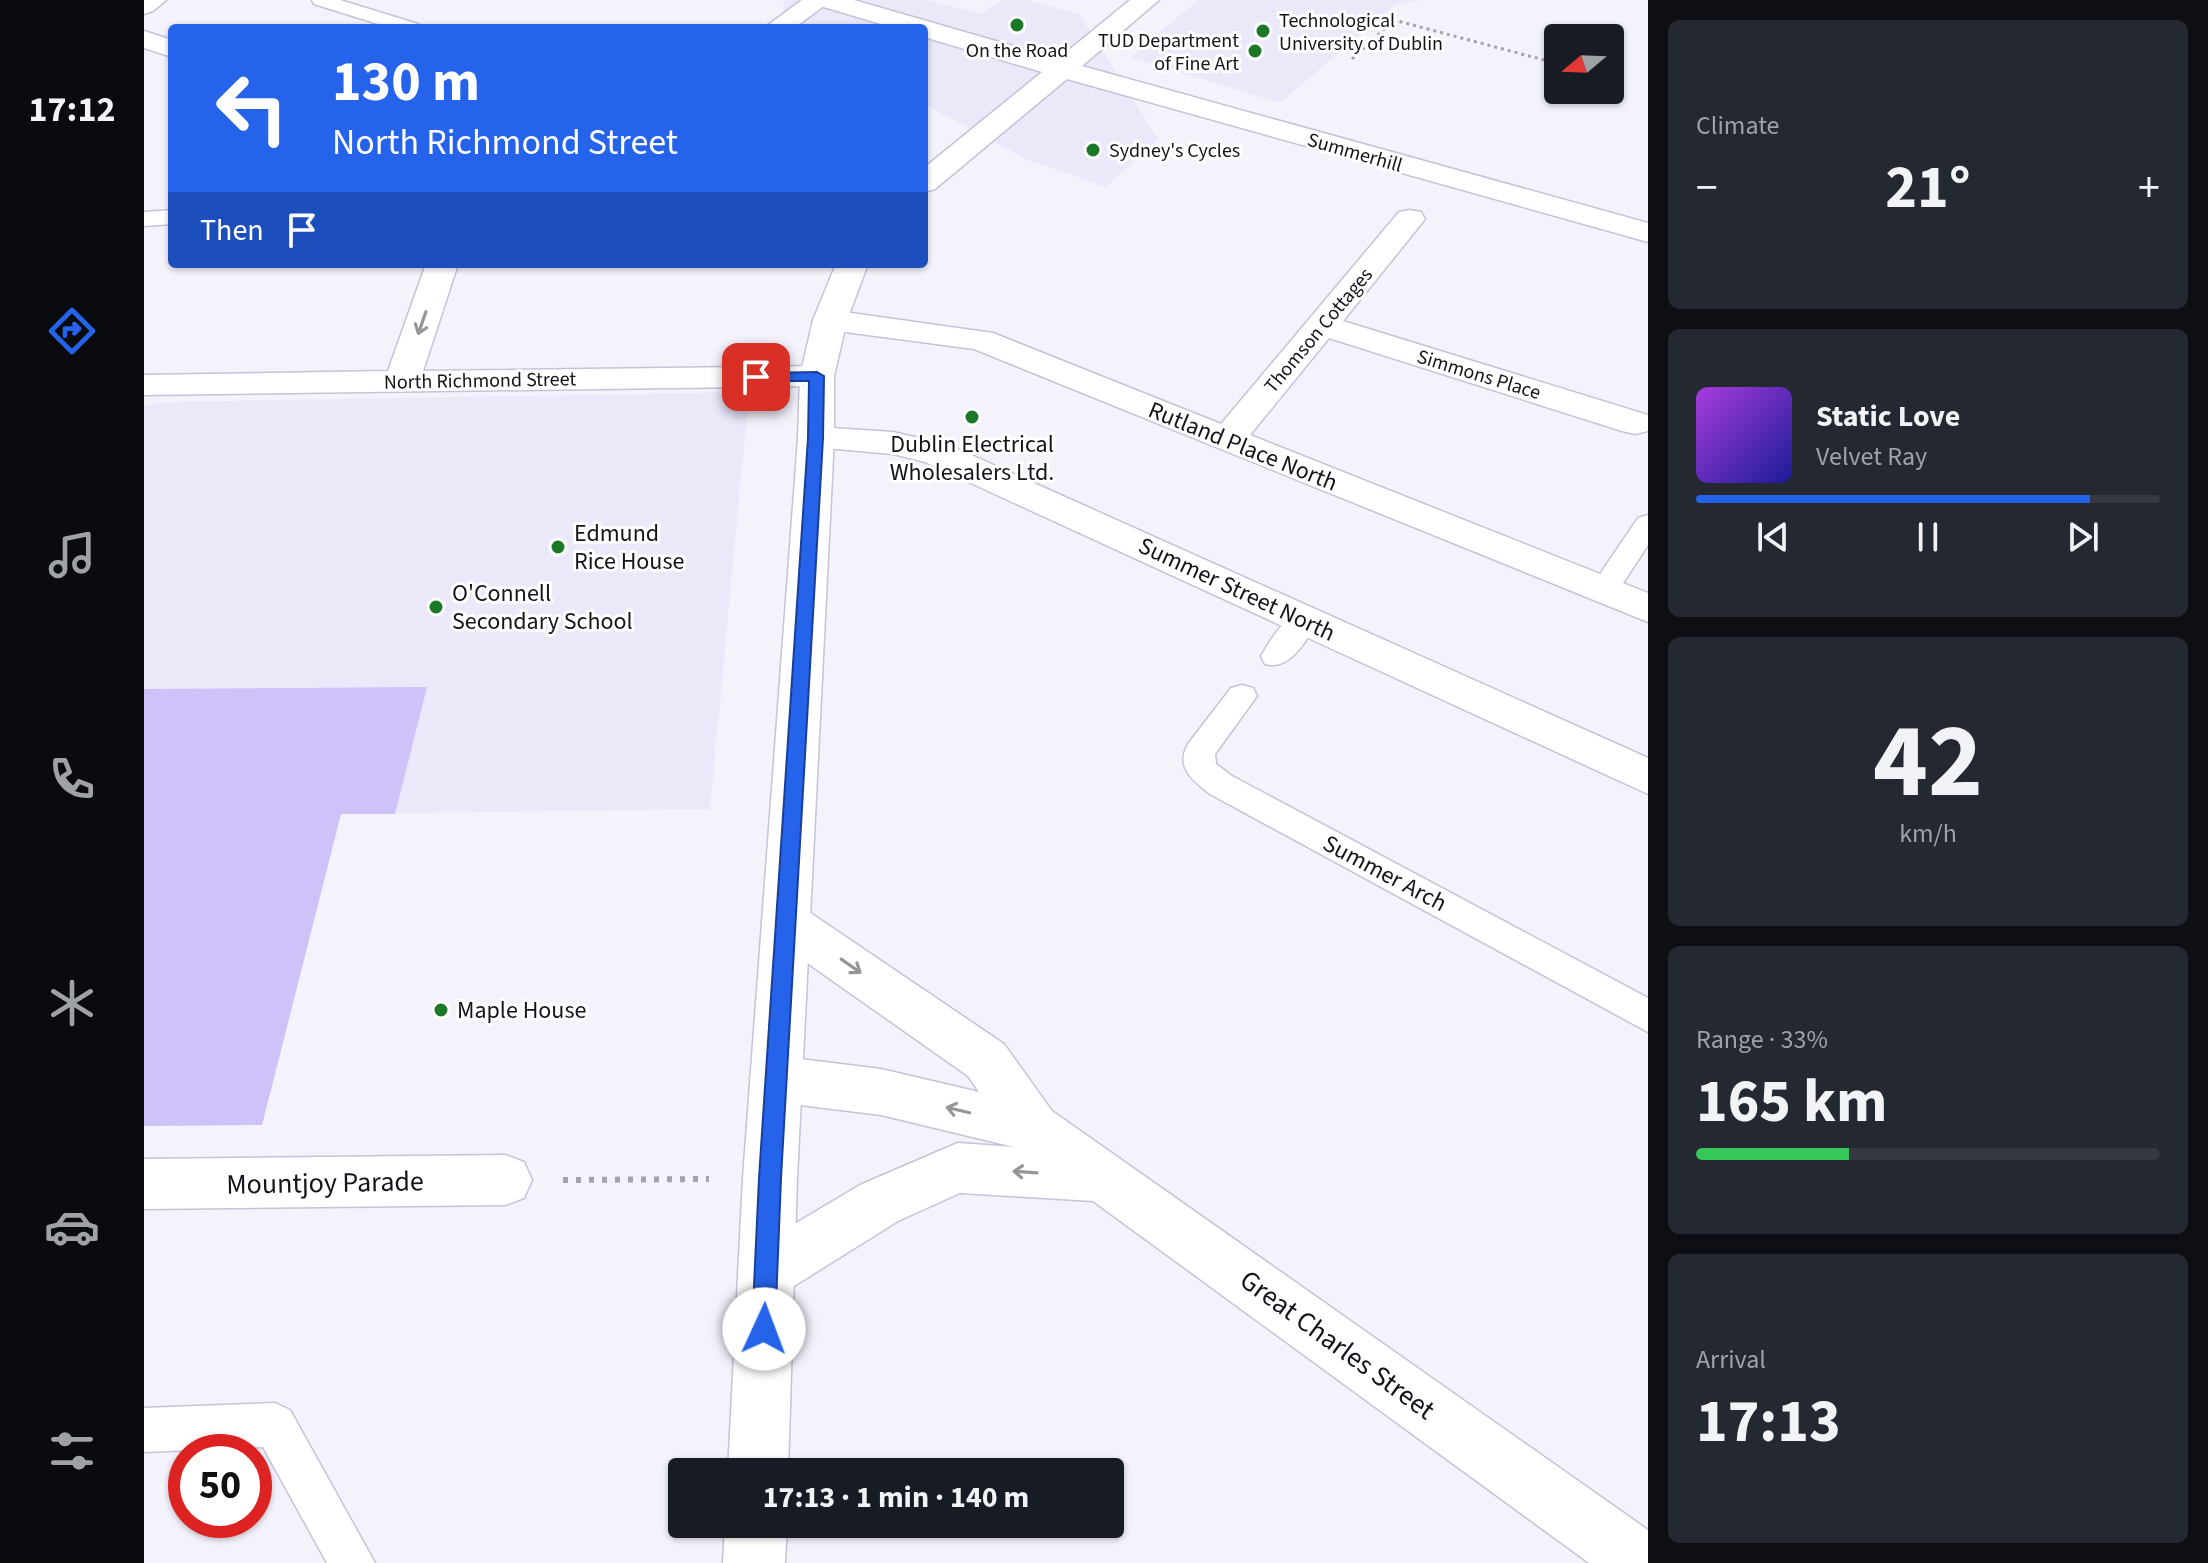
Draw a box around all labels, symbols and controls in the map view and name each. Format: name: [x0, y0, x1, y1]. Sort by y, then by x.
place label: Technological University of Dublin: [1279, 7, 1443, 58]
marker: On the Road: [1008, 16, 1026, 34]
marker: Technological University of Dublin: [1254, 22, 1272, 40]
north arrow: [1544, 24, 1624, 104]
map controls: [1544, 24, 1624, 104]
place label: TUD Department of Fine Art: [1098, 27, 1239, 78]
place label: On the Road: [966, 37, 1068, 65]
marker: TUD Department of Fine Art: [1246, 42, 1264, 60]
text: 130 m: [332, 43, 480, 122]
icon: left: [200, 56, 304, 160]
text: 17:12: [29, 84, 115, 135]
text: Climate: [1696, 107, 1780, 144]
text: North Richmond Street: [332, 117, 678, 168]
street label: Summerhill: [1304, 126, 1405, 180]
place label: Sydney's Cycles: [1109, 137, 1240, 165]
marker: Sydney's Cycles: [1084, 141, 1102, 159]
text: 21°: [1885, 146, 1971, 231]
text: −: [1696, 157, 1718, 220]
text: +: [2138, 157, 2160, 220]
icon: arrive: [280, 208, 324, 252]
text: Then: [200, 209, 264, 252]
street label: Thomson Cottages: [1258, 262, 1380, 399]
icon: directions: [44, 303, 100, 359]
one-way arrow: [413, 310, 428, 335]
pin: [722, 343, 790, 411]
street label: Simmons Place: [1413, 343, 1544, 407]
icon: arrive: [734, 355, 778, 399]
street label: North Richmond Street: [384, 365, 577, 397]
street label: Rutland Place North: [1143, 393, 1343, 500]
text: Static Love: [1816, 395, 1960, 438]
marker: Dublin Electrical Wholesalers Ltd.: [963, 408, 981, 426]
place label: Dublin Electrical Wholesalers Ltd.: [890, 427, 1054, 490]
text: Velvet Ray: [1816, 438, 1927, 475]
icon: previous: [1751, 515, 1795, 559]
icon: pause: [1906, 515, 1950, 559]
icon: next: [2061, 515, 2105, 559]
place label: Edmund Rice House: [574, 516, 684, 579]
icon: music: [44, 527, 100, 583]
street label: Summer Street North: [1133, 528, 1341, 650]
marker: Edmund Rice House: [549, 538, 567, 556]
place label: O'Connell Secondary School: [452, 576, 633, 639]
marker: O'Connell Secondary School: [427, 598, 445, 616]
text: 42: [1873, 689, 1983, 837]
icon: phone: [44, 751, 100, 807]
text: km/h: [1899, 815, 1957, 852]
street label: Summer Arch: [1317, 826, 1453, 921]
one-way arrow: [839, 958, 861, 974]
icon: climate: [44, 975, 100, 1031]
place label: Maple House: [457, 993, 586, 1028]
marker: Maple House: [432, 1001, 450, 1019]
text: Range · 33%: [1696, 1021, 1828, 1058]
text: 165 km: [1696, 1060, 1887, 1145]
one-way arrow: [946, 1102, 971, 1117]
street label: Mountjoy Parade: [226, 1161, 424, 1205]
one-way arrow: [1012, 1164, 1039, 1179]
icon: car: [44, 1199, 100, 1255]
street label: Great Charles Street: [1232, 1260, 1444, 1430]
position arrow: [722, 1287, 806, 1371]
text: Arrival: [1696, 1341, 1766, 1378]
text: 17:13: [1696, 1380, 1841, 1465]
icon: filters: [44, 1423, 100, 1479]
speed limit sign: 50: [168, 1434, 272, 1538]
text: 17:13 · 1 min · 140 m: [763, 1476, 1029, 1519]

